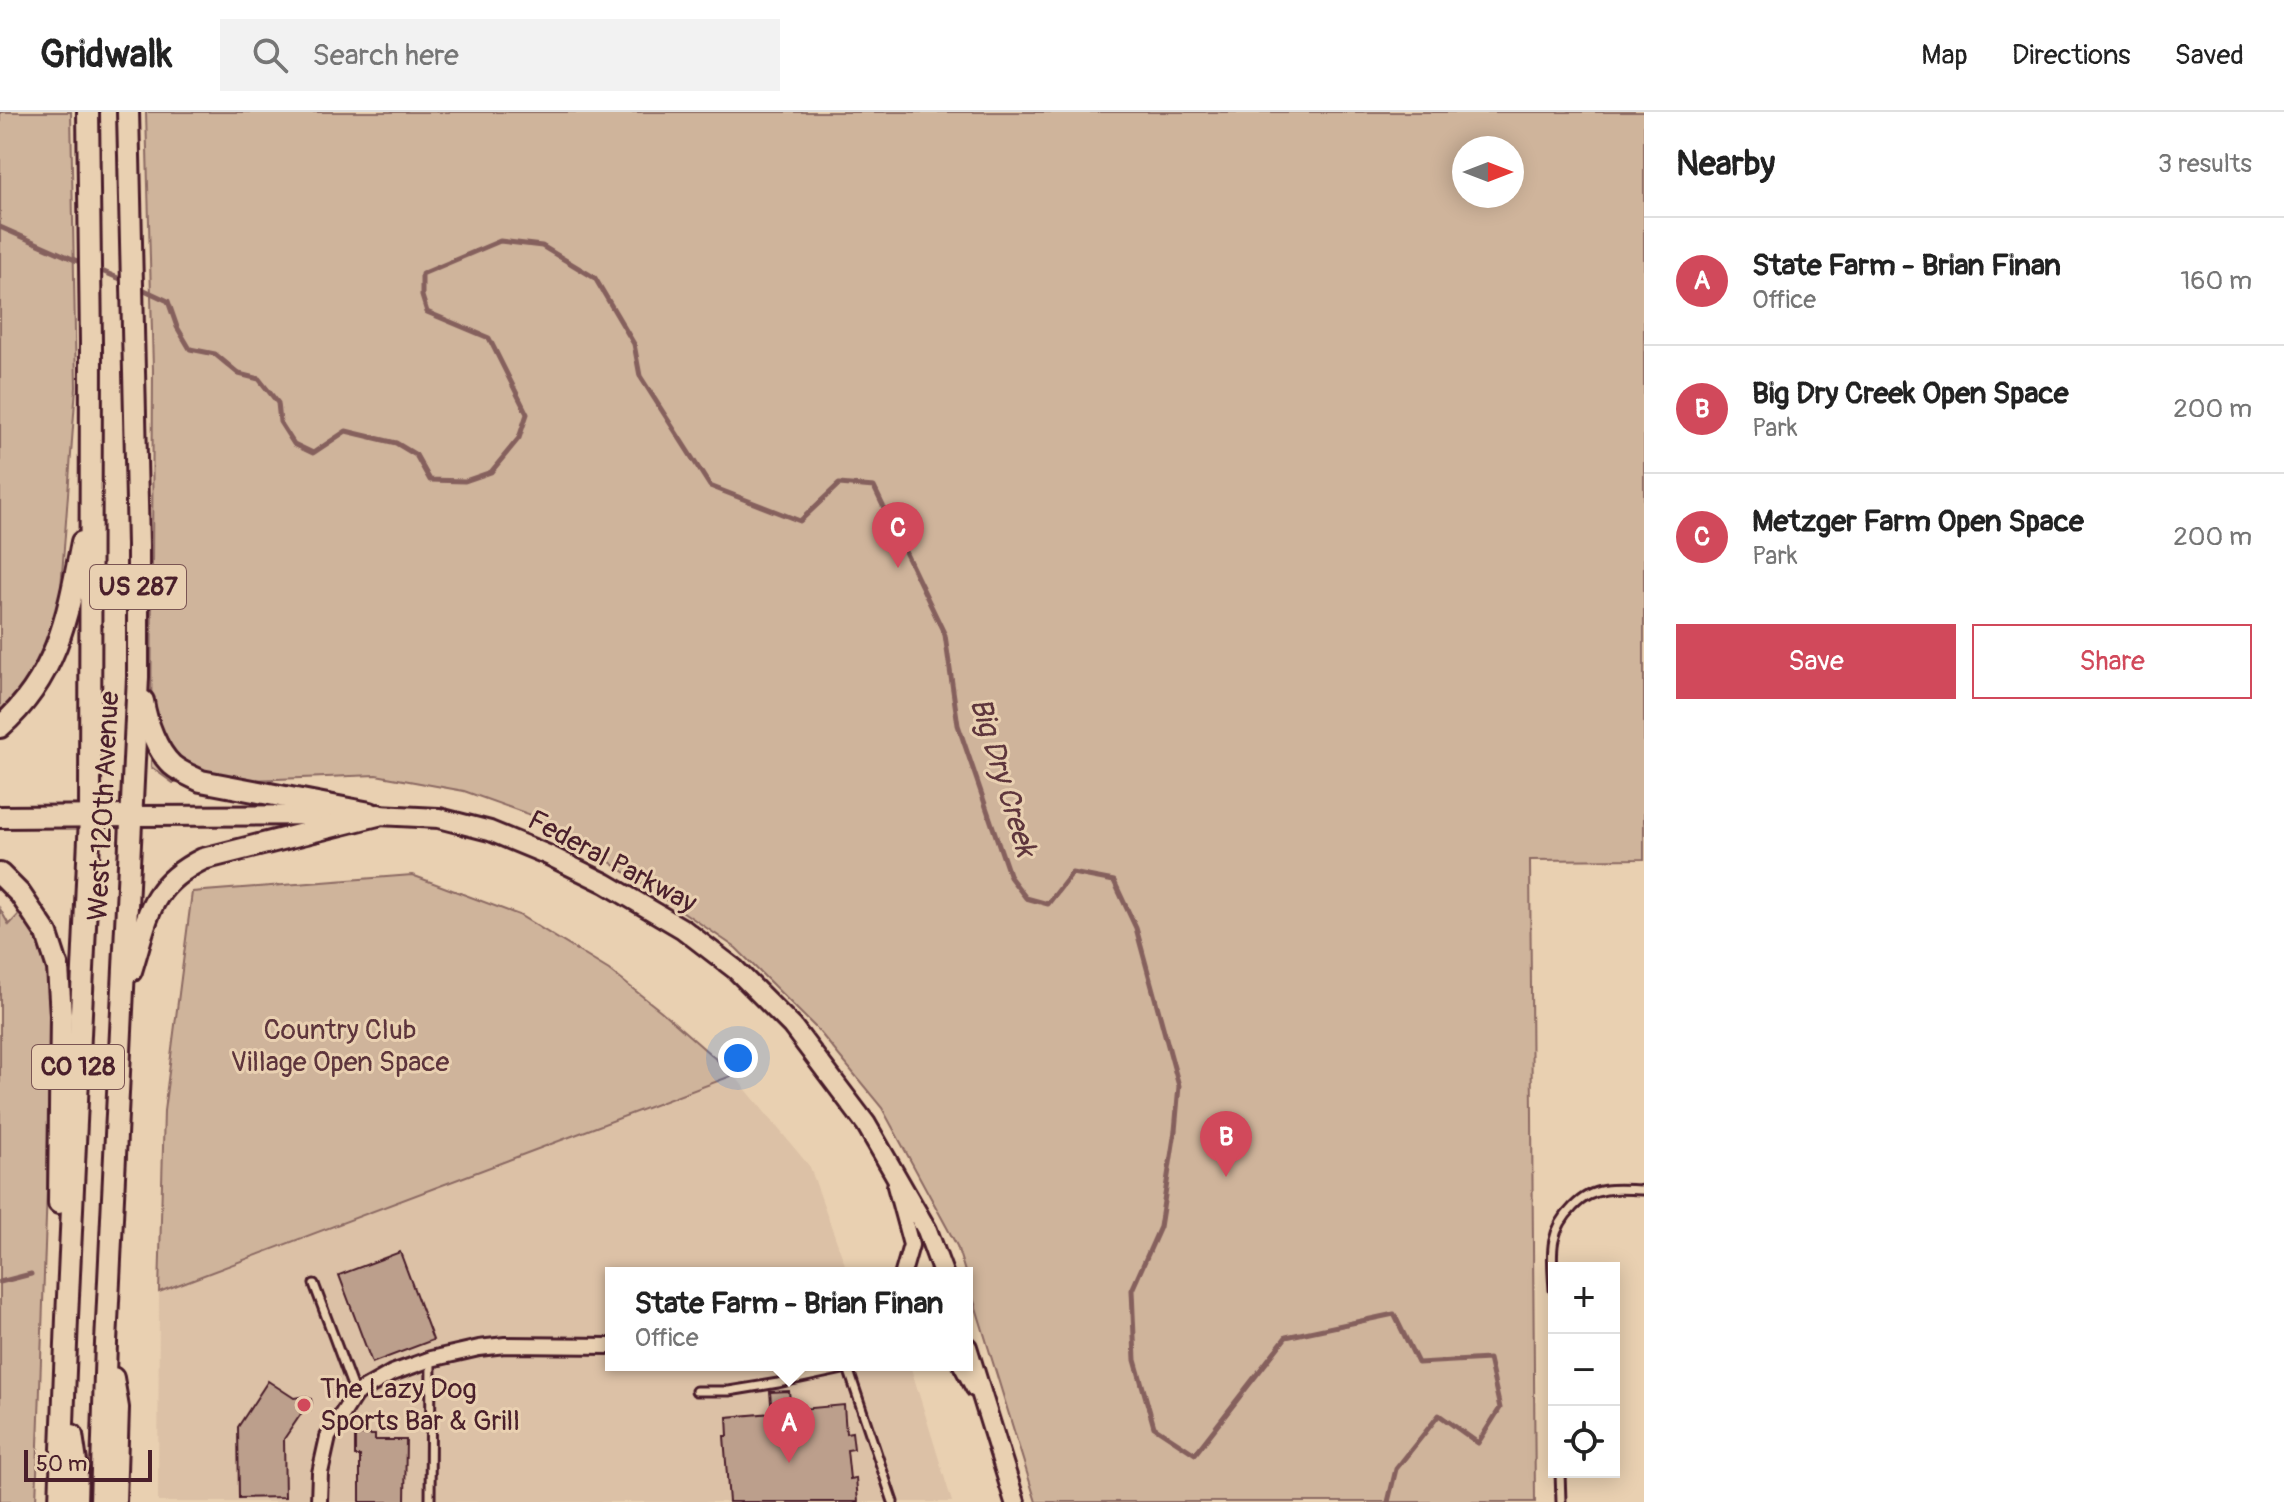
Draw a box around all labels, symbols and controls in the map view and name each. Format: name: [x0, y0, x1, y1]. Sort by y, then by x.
search box: [220, 19, 780, 91]
text: Gridwalk: [40, 31, 172, 79]
icon: search: [248, 33, 292, 77]
text: Search here: [312, 37, 459, 74]
text: Map: [1921, 38, 1968, 73]
text: Directions: [2012, 38, 2131, 73]
text: Saved: [2175, 38, 2244, 73]
north arrow: [1452, 136, 1524, 208]
text: Nearby: [1676, 143, 1775, 186]
text: 3 results: [2158, 148, 2252, 180]
text: State Farm - Brian Finan: [1752, 247, 2061, 284]
text: A: [1694, 265, 1710, 297]
text: 160 m: [2180, 265, 2252, 297]
text: Office: [1752, 284, 1816, 316]
text: Big Dry Creek Open Space: [1752, 375, 2069, 412]
text: B: [1695, 393, 1709, 425]
text: 200 m: [2173, 393, 2252, 425]
text: Park: [1752, 412, 1798, 444]
pin: C: [872, 502, 924, 568]
text: Metzger Farm Open Space: [1752, 503, 2084, 540]
text: C: [1694, 521, 1710, 553]
text: 200 m: [2173, 521, 2252, 553]
text: Park: [1752, 540, 1798, 572]
road number: US 287: [90, 565, 186, 609]
button: Save: [1676, 624, 1956, 699]
button: Share: [1972, 624, 2252, 699]
street label: West 120th Avenue: [81, 690, 128, 922]
water label: Big Dry Creek: [961, 693, 1045, 863]
street label: Federal Parkway: [522, 803, 702, 921]
park label: Country Club Village Open Space: [231, 1013, 450, 1080]
your location: [718, 1038, 758, 1078]
road number: CO 128: [32, 1045, 124, 1089]
pin: B: [1200, 1111, 1252, 1177]
map controls: [1548, 1262, 1620, 1478]
button: +: [1548, 1262, 1620, 1334]
popup: [605, 1267, 973, 1371]
text: State Farm - Brian Finan: [634, 1285, 944, 1322]
text: Office: [634, 1322, 699, 1354]
button: −: [1548, 1334, 1620, 1406]
place label: The Lazy Dog Sports Bar & Grill: [320, 1372, 520, 1439]
marker: The Lazy Dog Sports Bar & Grill: [295, 1396, 313, 1414]
pin: A: [763, 1397, 815, 1463]
button: locate: [1548, 1406, 1620, 1478]
scale bar: [24, 1446, 152, 1482]
text: 50 m: [36, 1450, 87, 1478]

